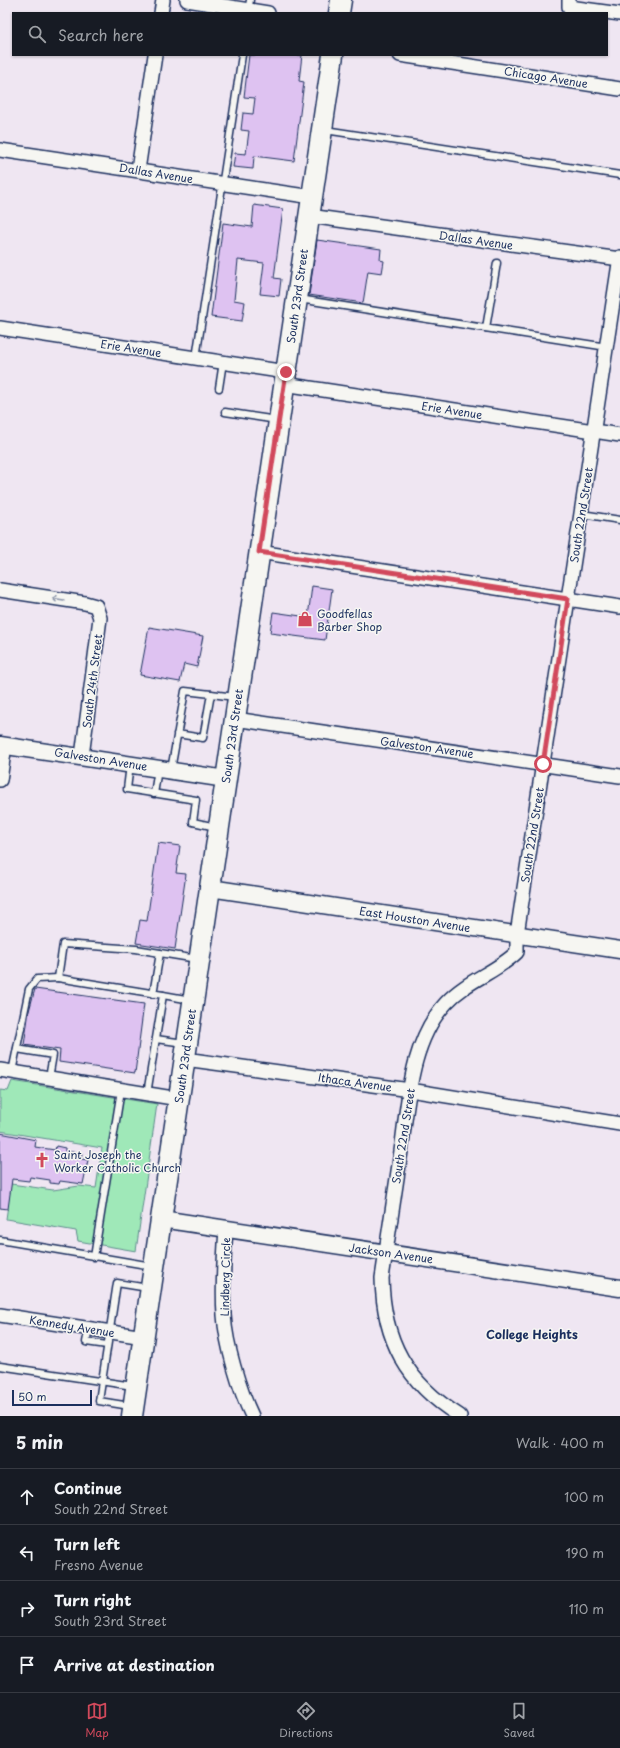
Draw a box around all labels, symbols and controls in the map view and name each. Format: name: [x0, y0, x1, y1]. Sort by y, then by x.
search box: [12, 12, 608, 56]
icon: search: [26, 23, 48, 45]
text: Search here: [58, 23, 144, 46]
street label: Chicago Avenue: [503, 62, 589, 92]
street label: Dallas Avenue: [118, 159, 194, 187]
street label: Dallas Avenue: [438, 226, 514, 254]
street label: South 23rd Street: [282, 247, 312, 344]
street label: Erie Avenue: [99, 335, 163, 361]
route end: [277, 363, 295, 381]
street label: Erie Avenue: [420, 397, 484, 423]
street label: South 22nd Street: [565, 466, 597, 564]
one-way arrow: [52, 595, 65, 603]
place label: Goodfellas Barber Shop: [317, 605, 383, 635]
shop icon: Goodfellas Barber Shop: [296, 610, 314, 628]
street label: South 24th Street: [78, 633, 106, 729]
street label: South 23rd Street: [217, 687, 247, 784]
street label: Galveston Avenue: [379, 732, 475, 762]
street label: Galveston Avenue: [53, 743, 149, 775]
route start: [534, 755, 552, 773]
street label: South 22nd Street: [516, 786, 548, 884]
street label: East Houston Avenue: [358, 902, 472, 936]
street label: South 23rd Street: [170, 1007, 200, 1104]
street label: Ithaca Avenue: [317, 1068, 393, 1096]
street label: South 22nd Street: [387, 1087, 419, 1185]
place label: Saint Joseph the Worker Catholic Church: [54, 1146, 181, 1176]
church icon: Saint Joseph the Worker Catholic Church: [33, 1151, 51, 1169]
street label: Lindberg Circle: [216, 1237, 234, 1317]
street label: Jackson Avenue: [348, 1239, 434, 1267]
street label: Kennedy Avenue: [28, 1311, 116, 1341]
district label: College Heights: [486, 1325, 578, 1343]
scale bar: [12, 1388, 92, 1407]
text: 50 m: [18, 1388, 47, 1405]
text: 5 min: [16, 1429, 63, 1455]
text: Walk · 400 m: [516, 1433, 604, 1452]
text: Continue: [54, 1476, 122, 1499]
icon: ahead: [16, 1486, 38, 1508]
text: 100 m: [564, 1487, 604, 1506]
text: South 22nd Street: [54, 1499, 168, 1518]
text: Turn left: [54, 1532, 120, 1555]
icon: left: [16, 1542, 38, 1564]
text: 190 m: [565, 1543, 604, 1562]
text: Fresno Avenue: [54, 1555, 143, 1574]
text: Turn right: [54, 1588, 131, 1611]
icon: right: [16, 1598, 38, 1620]
text: 110 m: [569, 1599, 604, 1618]
text: South 23rd Street: [54, 1611, 167, 1630]
text: Arrive at destination: [54, 1653, 215, 1676]
icon: arrive: [16, 1654, 38, 1676]
tab: Map: [85, 1700, 109, 1741]
tab: Directions: [279, 1700, 333, 1741]
tab: Saved: [503, 1700, 535, 1741]

